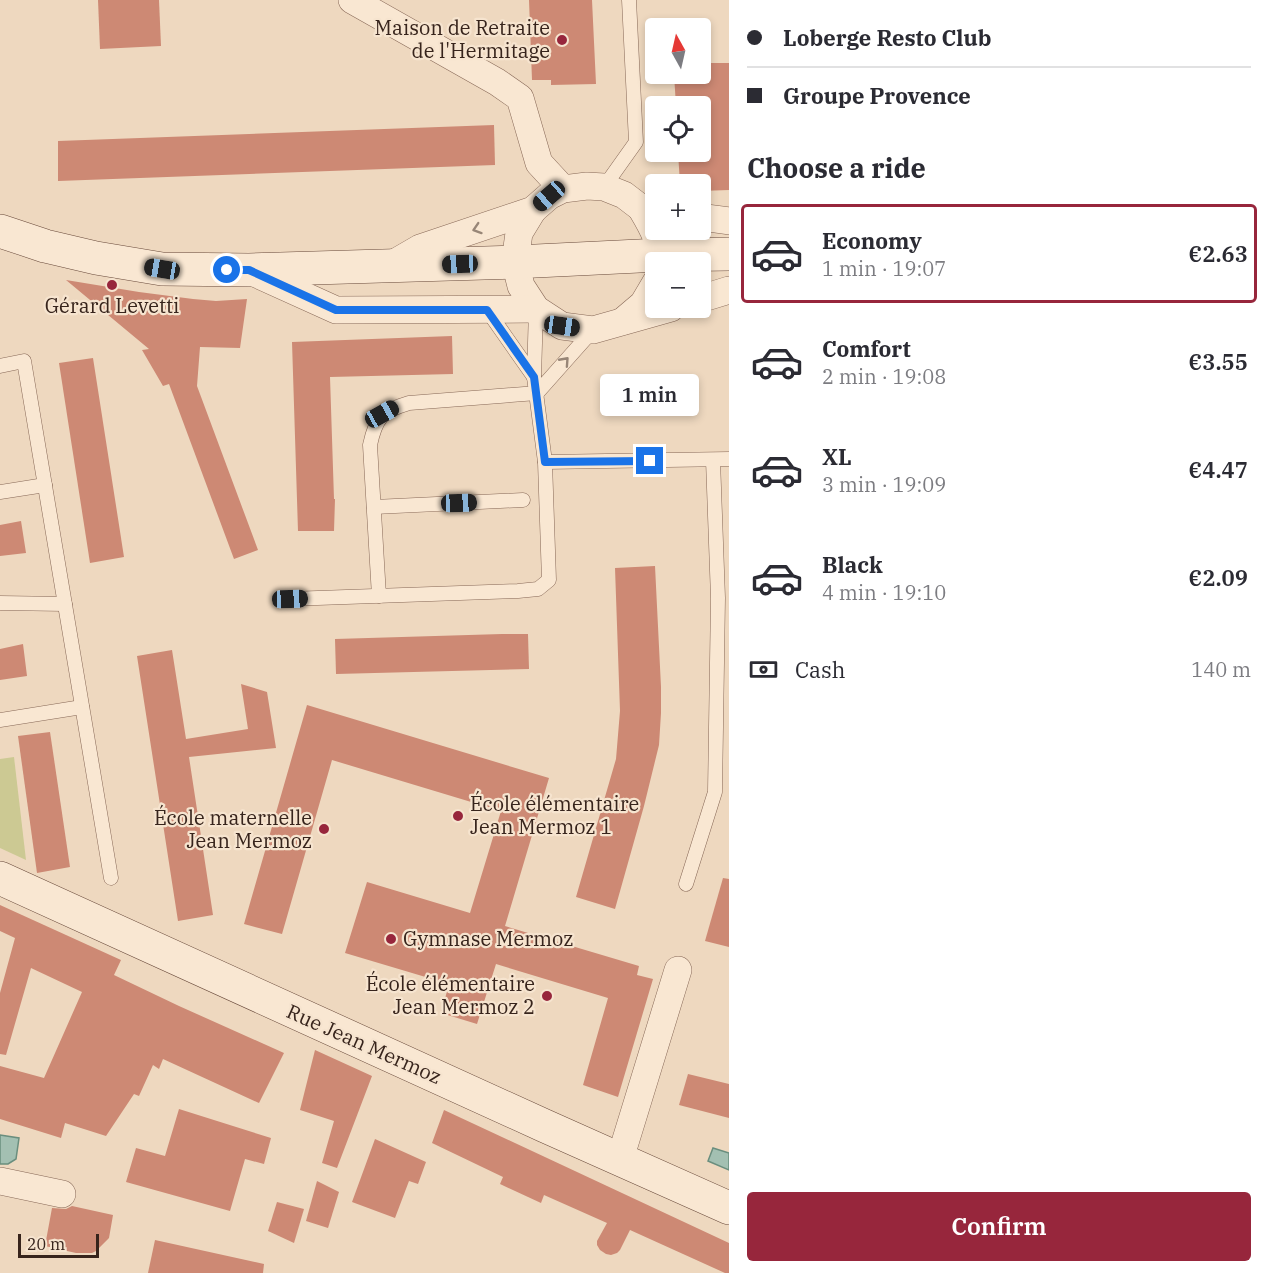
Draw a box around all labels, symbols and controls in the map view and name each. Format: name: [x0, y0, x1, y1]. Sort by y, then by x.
place label: Maison de Retraite de l'Hermitage: [375, 14, 550, 64]
north arrow: [645, 18, 711, 84]
map controls: [645, 18, 711, 318]
text: Loberge Resto Club: [783, 23, 991, 52]
marker: Maison de Retraite de l'Hermitage: [555, 33, 569, 47]
text: Groupe Provence: [783, 81, 971, 110]
button: locate: [645, 96, 711, 162]
text: Choose a ride: [747, 150, 926, 185]
button: +: [645, 174, 711, 240]
car: [530, 177, 568, 215]
one-way arrow: [472, 221, 483, 234]
text: Economy: [822, 226, 922, 255]
icon: car: [750, 227, 804, 281]
text: €2.63: [1189, 239, 1248, 268]
button: −: [645, 252, 711, 318]
car: [442, 254, 478, 274]
text: 1 min · 19:07: [822, 255, 946, 282]
route start: [213, 256, 240, 283]
car: [143, 257, 181, 281]
marker: Gérard Levetti: [105, 278, 119, 292]
place label: Gérard Levetti: [45, 292, 179, 319]
car: [543, 315, 581, 337]
text: Comfort: [822, 334, 911, 363]
icon: car: [750, 335, 804, 389]
text: €3.55: [1189, 347, 1248, 376]
one-way arrow: [558, 357, 569, 368]
text: 2 min · 19:08: [822, 363, 946, 390]
callout: 1 min: [600, 374, 700, 416]
text: 1 min: [622, 381, 677, 408]
car: [362, 397, 402, 431]
text: XL: [822, 442, 852, 471]
icon: car: [750, 443, 804, 497]
route end: [636, 447, 663, 474]
text: €4.47: [1189, 455, 1248, 484]
text: 3 min · 19:09: [822, 471, 946, 498]
car: [441, 493, 477, 513]
text: Black: [822, 550, 883, 579]
icon: car: [750, 551, 804, 605]
text: €2.09: [1189, 563, 1248, 592]
text: 4 min · 19:10: [822, 579, 946, 606]
car: [272, 589, 308, 609]
icon: cash: [747, 653, 780, 686]
text: Cash: [795, 655, 846, 684]
text: 140 m: [1191, 656, 1251, 683]
place label: École élémentaire Jean Mermoz 1: [470, 790, 639, 840]
place label: École maternelle Jean Mermoz: [154, 804, 312, 854]
marker: École élémentaire Jean Mermoz 1: [451, 809, 465, 823]
marker: École maternelle Jean Mermoz: [317, 822, 331, 836]
place label: Gymnase Mermoz: [403, 925, 573, 952]
marker: Gymnase Mermoz: [384, 932, 398, 946]
place label: École élémentaire Jean Mermoz 2: [366, 970, 535, 1020]
marker: École élémentaire Jean Mermoz 2: [540, 989, 554, 1003]
street label: Rue Jean Mermoz: [283, 997, 446, 1090]
button: Confirm: [747, 1192, 1251, 1261]
scale bar: [18, 1231, 99, 1258]
text: 20 m: [27, 1234, 65, 1254]

